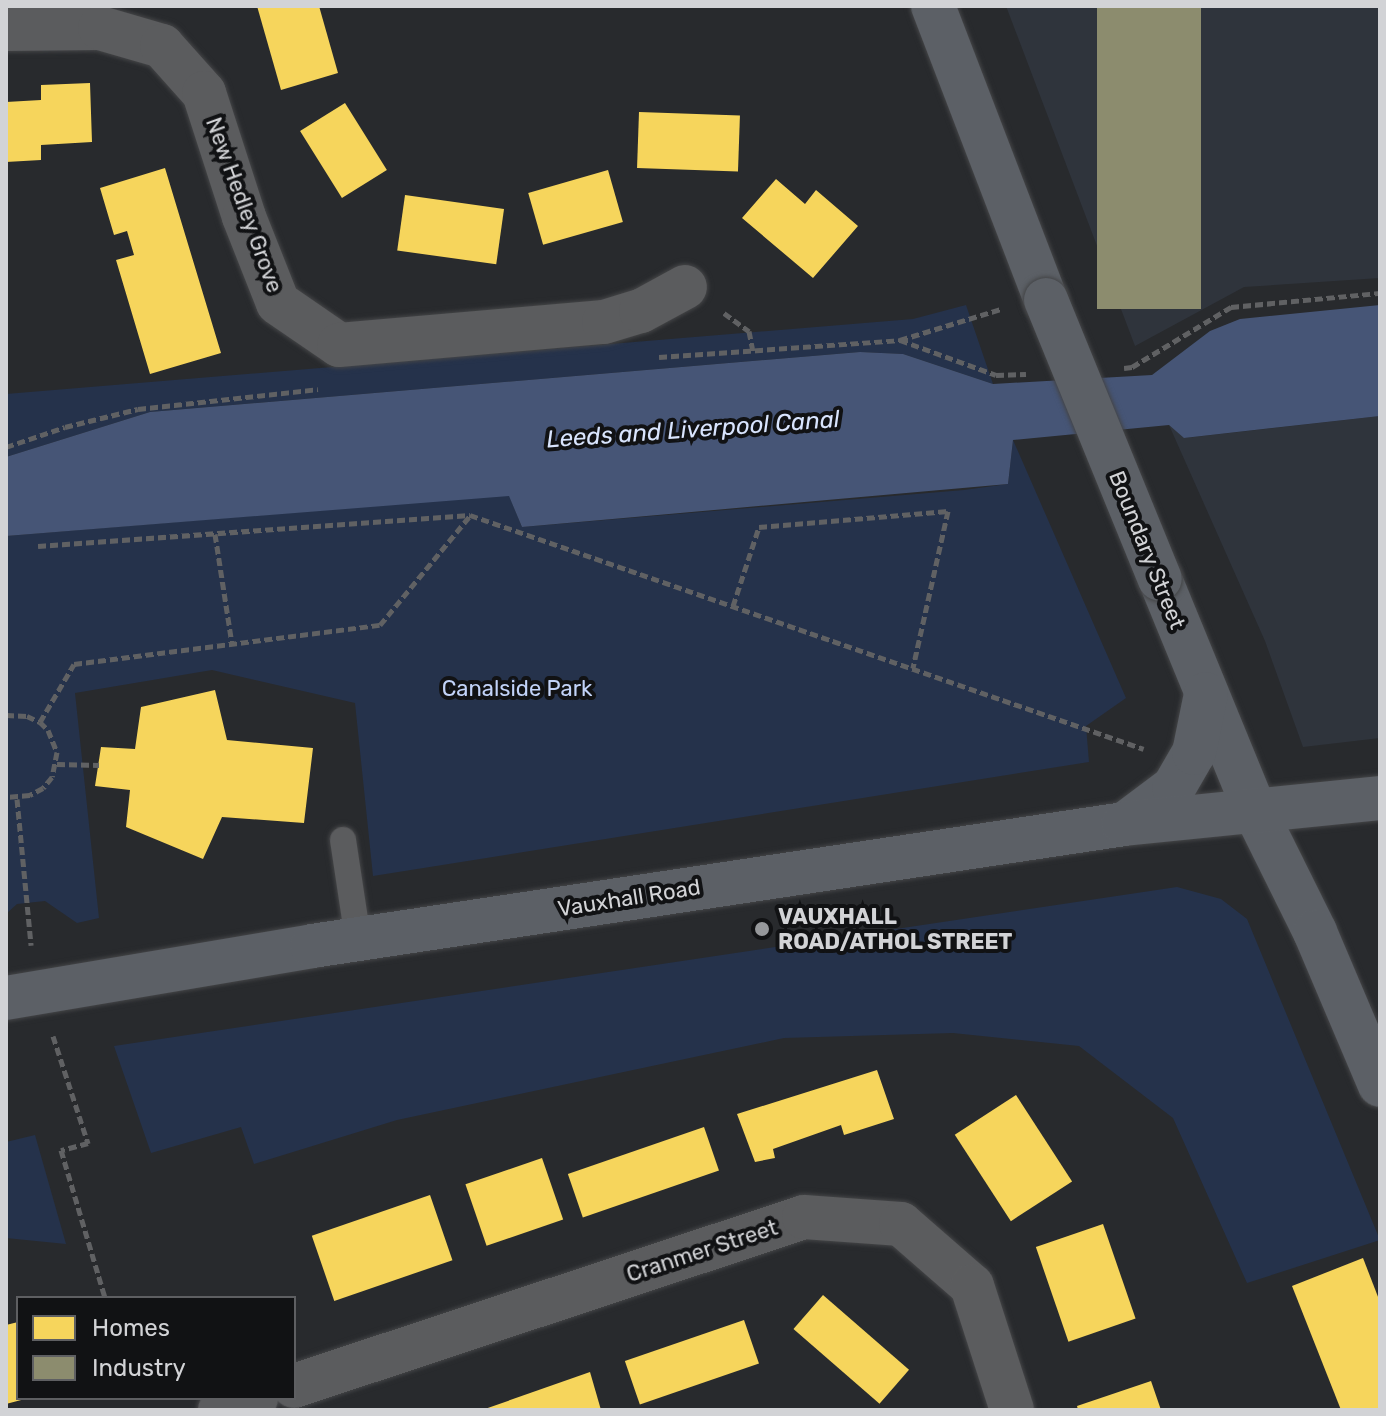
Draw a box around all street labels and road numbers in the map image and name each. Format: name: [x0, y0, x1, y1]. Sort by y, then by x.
street label: New Hedley Grove: [200, 113, 288, 297]
street label: Boundary Street: [1103, 467, 1191, 633]
street label: Vauxhall Road: [556, 874, 702, 922]
street label: Cranmer Street: [623, 1214, 781, 1288]

